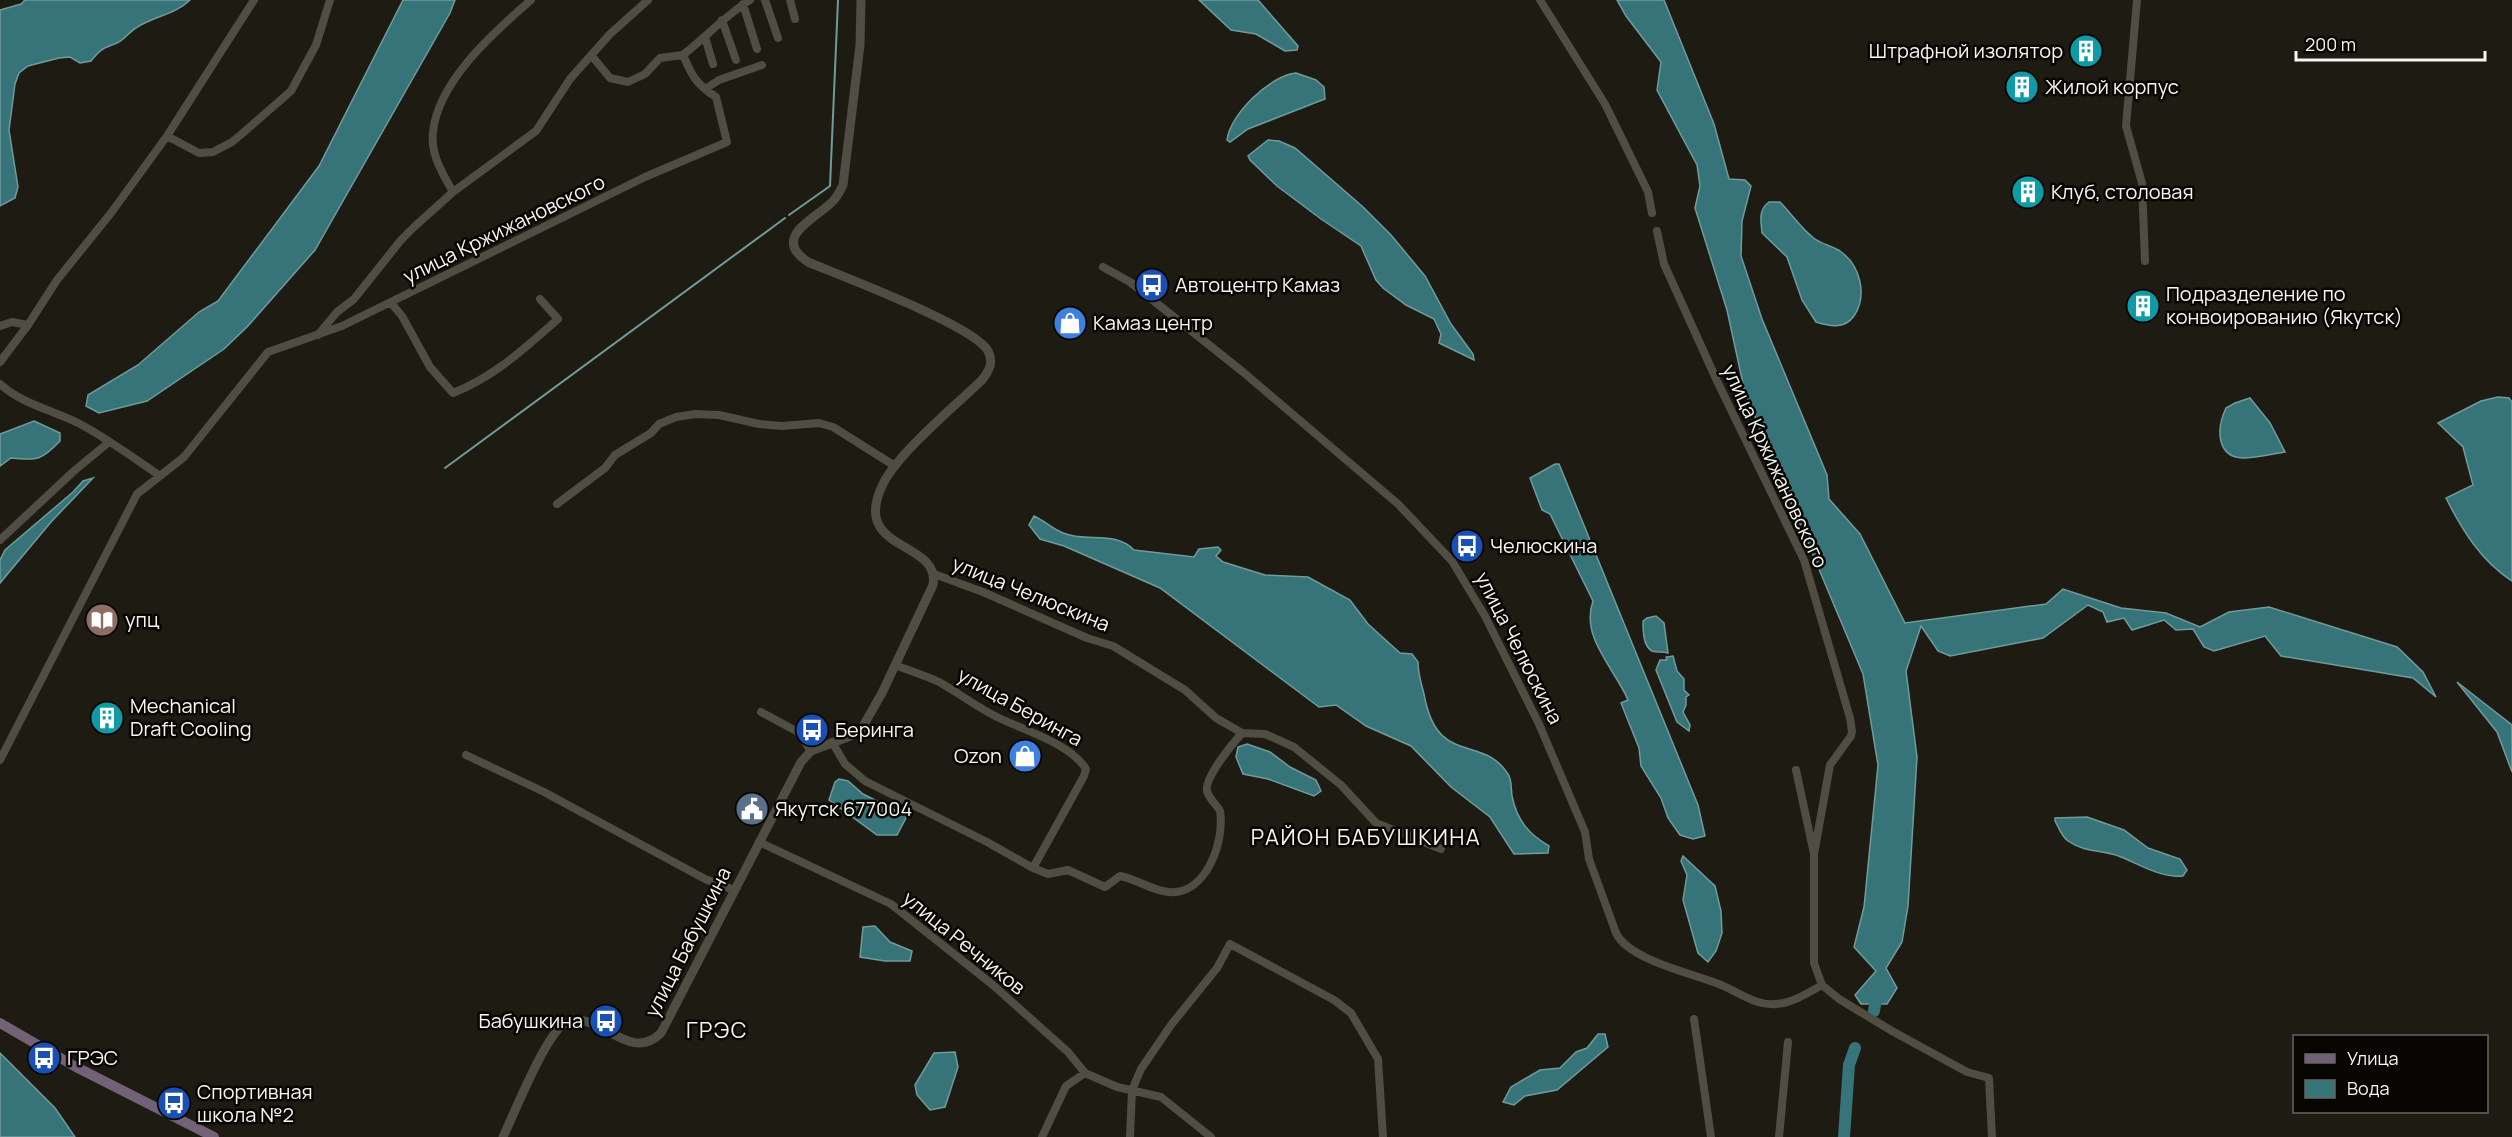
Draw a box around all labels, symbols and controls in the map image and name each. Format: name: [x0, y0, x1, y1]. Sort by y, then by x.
scale bar: [2296, 24, 2485, 62]
text: 200 m: [2305, 32, 2356, 56]
building icon: Штрафной изолятор: [2068, 33, 2104, 69]
place label: Штрафной изолятор: [1869, 37, 2063, 64]
building icon: Жилой корпус: [2004, 69, 2040, 105]
place label: Жилой корпус: [2045, 73, 2179, 100]
street label: улица Кржижановского: [398, 168, 610, 289]
building icon: Клуб, столовая: [2010, 174, 2046, 210]
place label: Клуб, столовая: [2051, 178, 2193, 205]
bus stop icon: Автоцентр Камаз: [1134, 267, 1170, 303]
place label: Автоцентр Камаз: [1175, 271, 1340, 298]
place label: Подразделение по конвоированию (Якутск): [2166, 280, 2403, 330]
building icon: Подразделение по конвоированию (Якутск): [2125, 288, 2161, 324]
shop icon: Камаз центр: [1052, 305, 1088, 341]
place label: Камаз центр: [1093, 309, 1213, 336]
street label: улица Кржижановского: [1716, 360, 1835, 572]
bus stop icon: Челюскина: [1449, 528, 1485, 564]
place label: Челюскина: [1490, 532, 1597, 559]
street label: улица Челюскина: [948, 550, 1114, 637]
street label: улица Челюскина: [1469, 567, 1570, 729]
library icon: упц: [84, 602, 120, 638]
place label: упц: [125, 606, 160, 633]
street label: улица Беринга: [953, 661, 1088, 752]
place label: Mechanical Draft Cooling: [130, 692, 251, 742]
building icon: Mechanical Draft Cooling: [89, 700, 125, 736]
bus stop icon: Беринга: [794, 712, 830, 748]
place label: Беринга: [835, 716, 914, 743]
shop icon: Ozon: [1007, 738, 1043, 774]
place label: Ozon: [954, 742, 1002, 769]
public building icon: Якутск 677004: [734, 791, 770, 827]
place label: Якутск 677004: [775, 795, 912, 822]
district label: РАЙОН БАБУШКИНА: [1251, 822, 1481, 852]
street label: улица Бабушкина: [638, 862, 737, 1021]
street label: улица Речников: [897, 885, 1032, 1001]
bus stop icon: Бабушкина: [588, 1003, 624, 1039]
place label: Бабушкина: [479, 1007, 583, 1034]
district label: ГРЭС: [686, 1015, 748, 1045]
legend: [2293, 1035, 2488, 1113]
bus stop icon: ГРЭС: [26, 1040, 62, 1076]
place label: ГРЭС: [67, 1044, 118, 1071]
text: Улица: [2347, 1046, 2399, 1070]
text: Вода: [2347, 1076, 2389, 1100]
place label: Спортивная школа №2: [197, 1078, 313, 1128]
bus stop icon: Спортивная школа №2: [156, 1085, 192, 1121]

